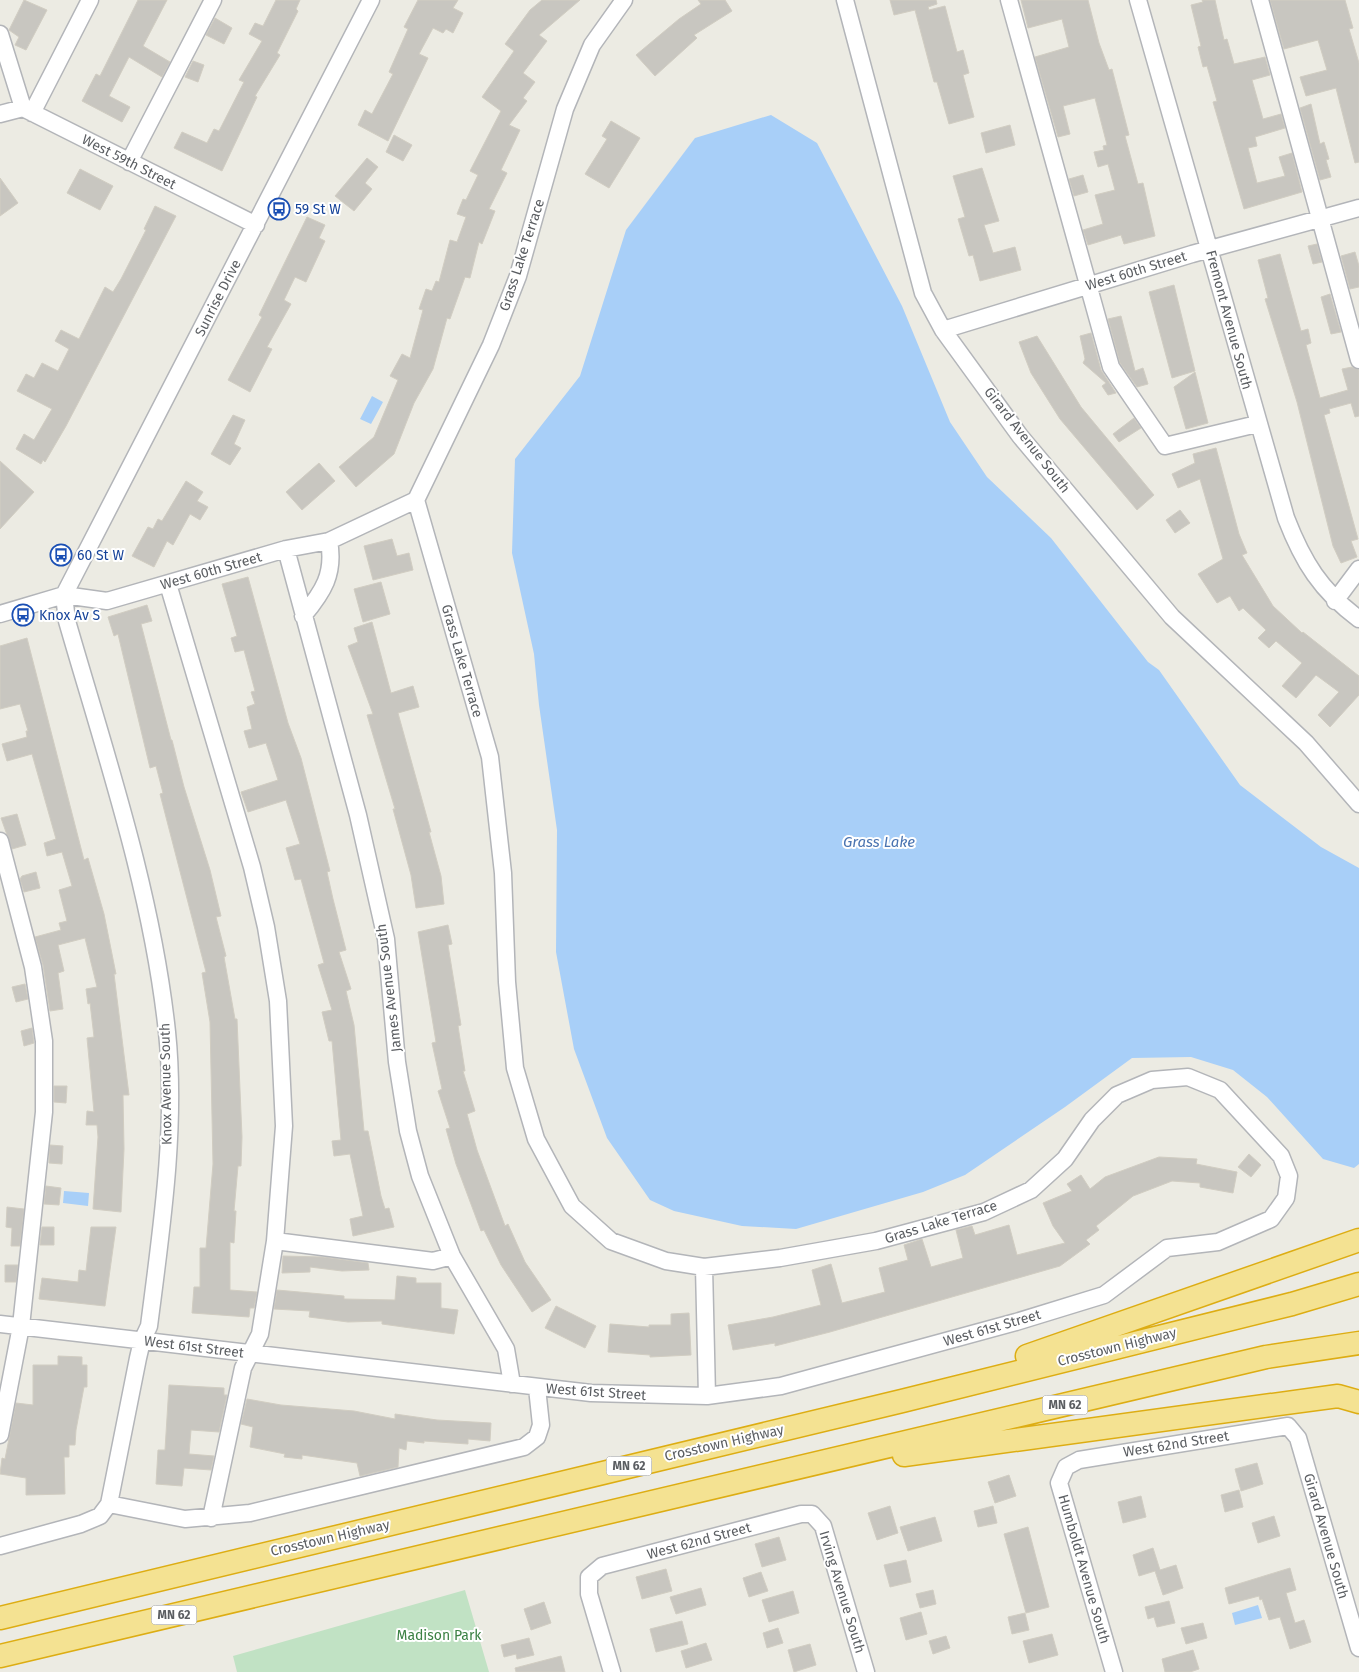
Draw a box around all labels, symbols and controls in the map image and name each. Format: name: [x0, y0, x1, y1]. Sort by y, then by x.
street label: West 59th Street: [79, 131, 180, 193]
bus stop icon: 59 St W: [267, 197, 291, 221]
street label: Grass Lake Terrace: [496, 197, 548, 313]
place label: 59 St W: [295, 201, 341, 218]
street label: West 60th Street: [1084, 247, 1189, 294]
street label: Fremont Avenue South: [1202, 248, 1256, 392]
street label: Sunrise Drive: [191, 257, 245, 339]
street label: Girard Avenue South: [980, 384, 1074, 496]
bus stop icon: 60 St W: [49, 543, 73, 567]
place label: 60 St W: [77, 547, 124, 564]
street label: West 60th Street: [158, 548, 265, 594]
bus stop icon: Knox Av S: [11, 603, 35, 627]
street label: Grass Lake Terrace: [438, 603, 486, 719]
place label: Knox Av S: [39, 607, 101, 624]
water label: Grass Lake: [843, 833, 915, 851]
street label: James Avenue South: [373, 923, 405, 1053]
street label: Knox Avenue South: [156, 1023, 176, 1145]
street label: Grass Lake Terrace: [883, 1197, 999, 1247]
street label: West 61st Street: [941, 1306, 1044, 1350]
street label: Crosstown Highway: [1056, 1324, 1178, 1370]
street label: West 61st Street: [143, 1332, 246, 1362]
street label: West 61st Street: [545, 1380, 648, 1404]
road number: MN 62: [1042, 1396, 1088, 1414]
street label: Crosstown Highway: [663, 1421, 785, 1465]
street label: West 62nd Street: [1122, 1427, 1231, 1461]
road number: MN 62: [606, 1456, 652, 1475]
street label: Girard Avenue South: [1300, 1471, 1352, 1601]
street label: Humboldt Avenue South: [1055, 1492, 1113, 1646]
street label: Crosstown Highway: [269, 1516, 391, 1560]
street label: West 62nd Street: [645, 1519, 754, 1563]
street label: Irving Avenue South: [815, 1529, 869, 1655]
road number: MN 62: [152, 1606, 196, 1624]
park label: Madison Park: [396, 1627, 482, 1644]

